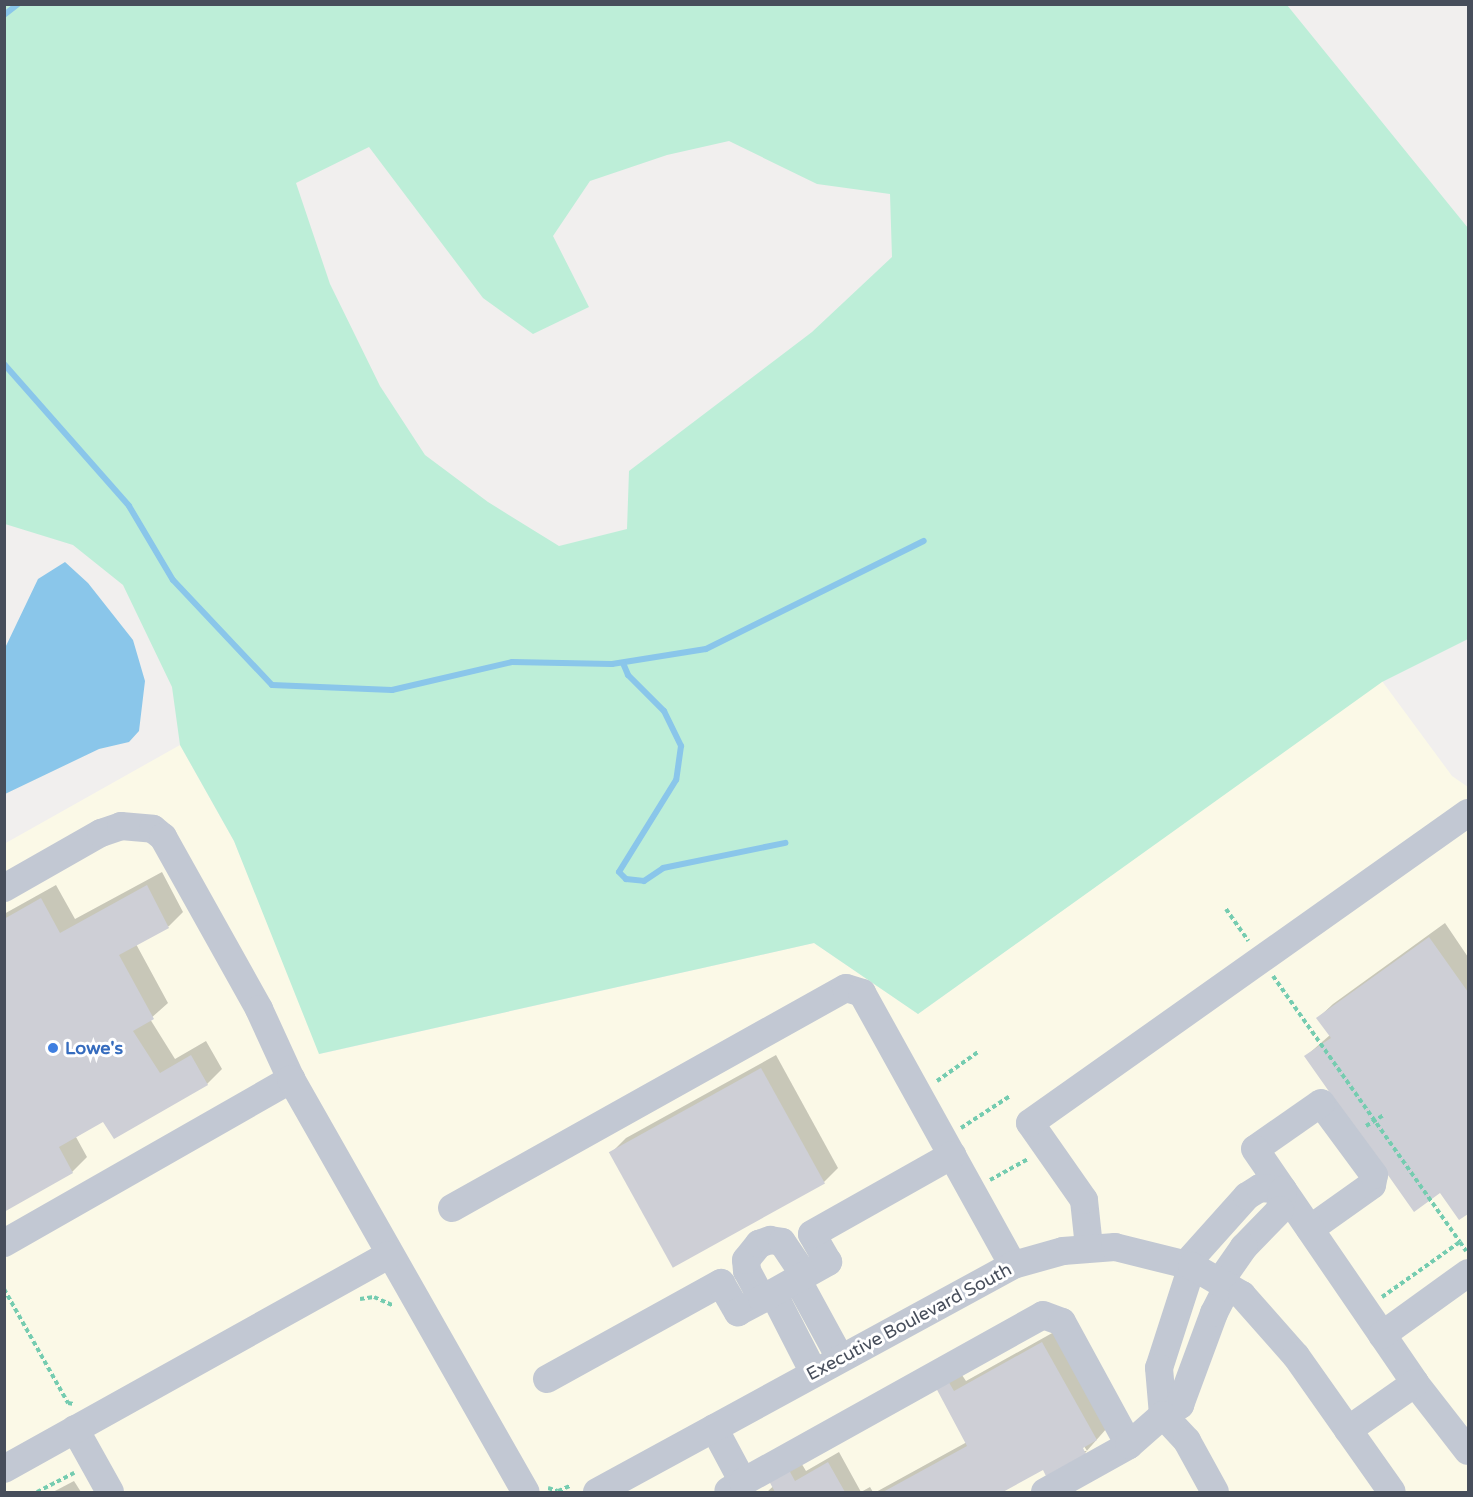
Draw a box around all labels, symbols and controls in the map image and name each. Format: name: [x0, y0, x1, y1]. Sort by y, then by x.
place label: Lowe's: [65, 1037, 123, 1059]
marker: Lowe's: [46, 1041, 60, 1055]
street label: Executive Boulevard South: [803, 1259, 1015, 1385]

